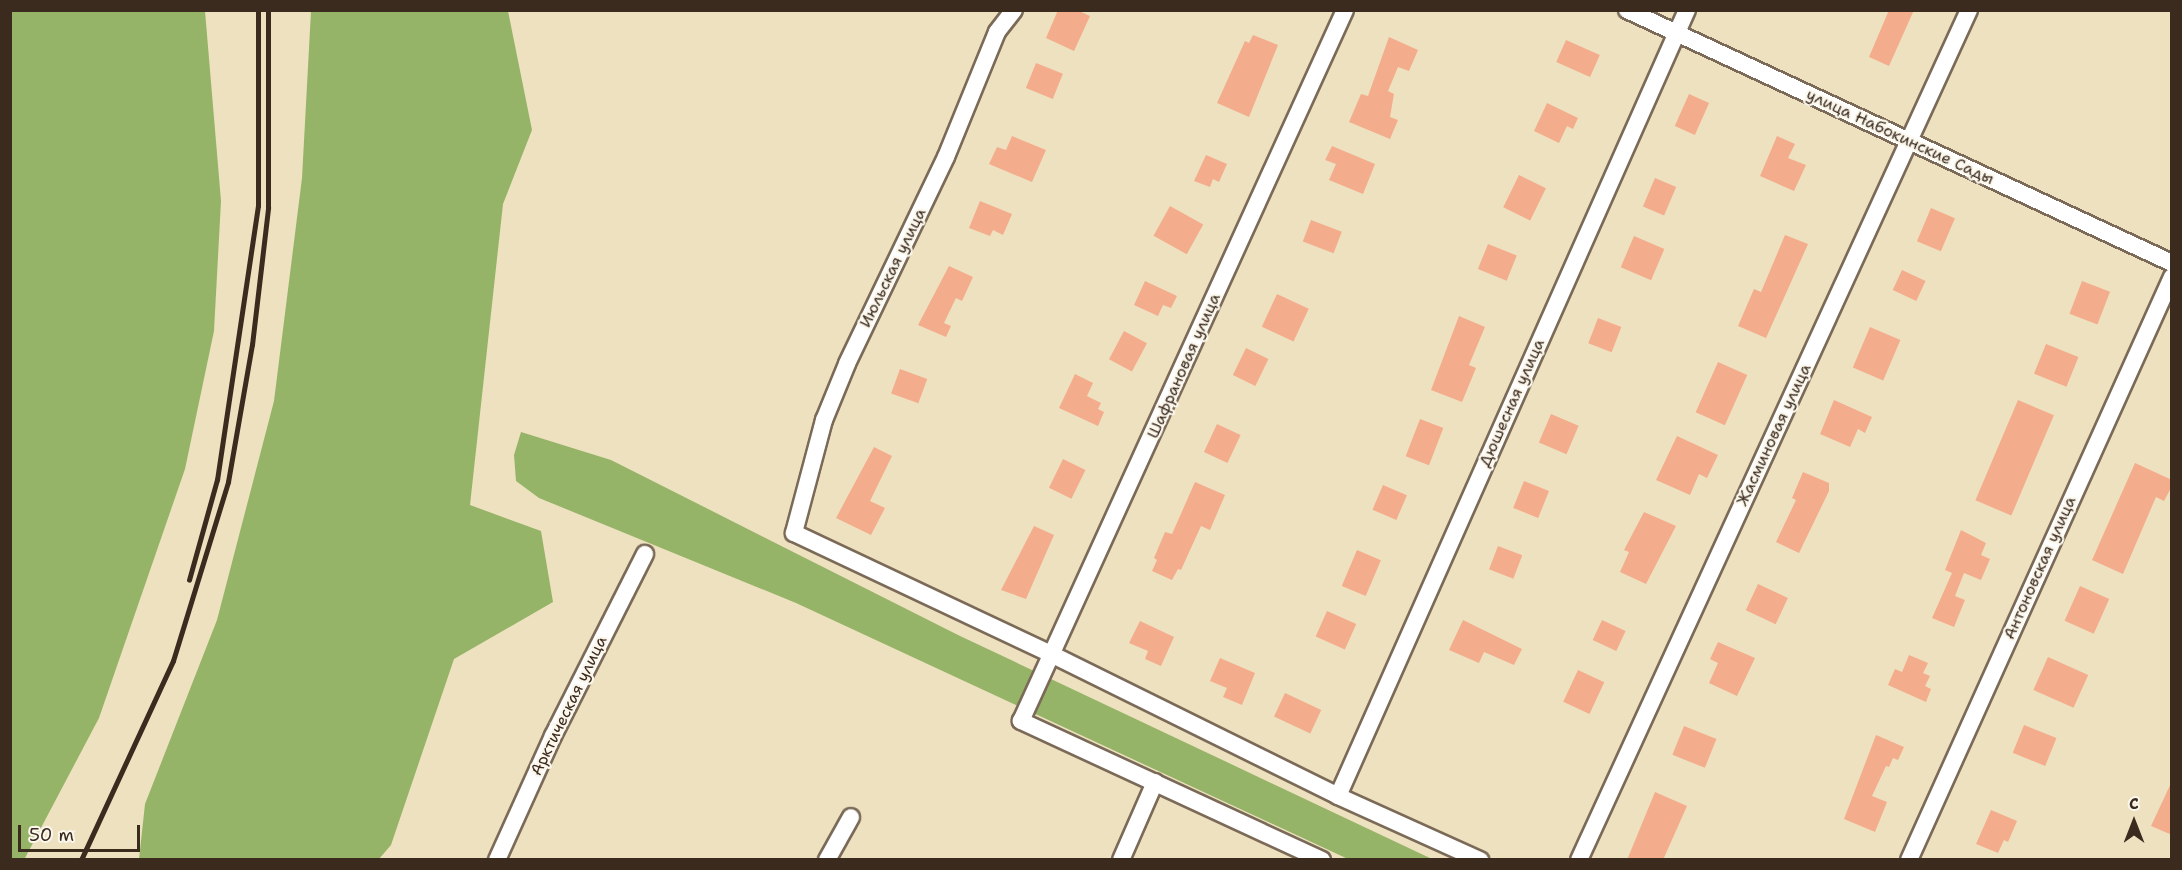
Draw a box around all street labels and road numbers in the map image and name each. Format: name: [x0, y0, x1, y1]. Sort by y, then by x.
street label: улица Набокинские Сады: [1803, 85, 1997, 189]
street label: Июльская улица: [856, 205, 930, 331]
street label: Шафрановая улица: [1143, 291, 1225, 441]
street label: Дюшесная улица: [1475, 336, 1549, 470]
street label: Жасминовая улица: [1733, 361, 1815, 509]
street label: Антоновская улица: [2000, 494, 2080, 642]
street label: Арктическая улица: [527, 633, 611, 779]

